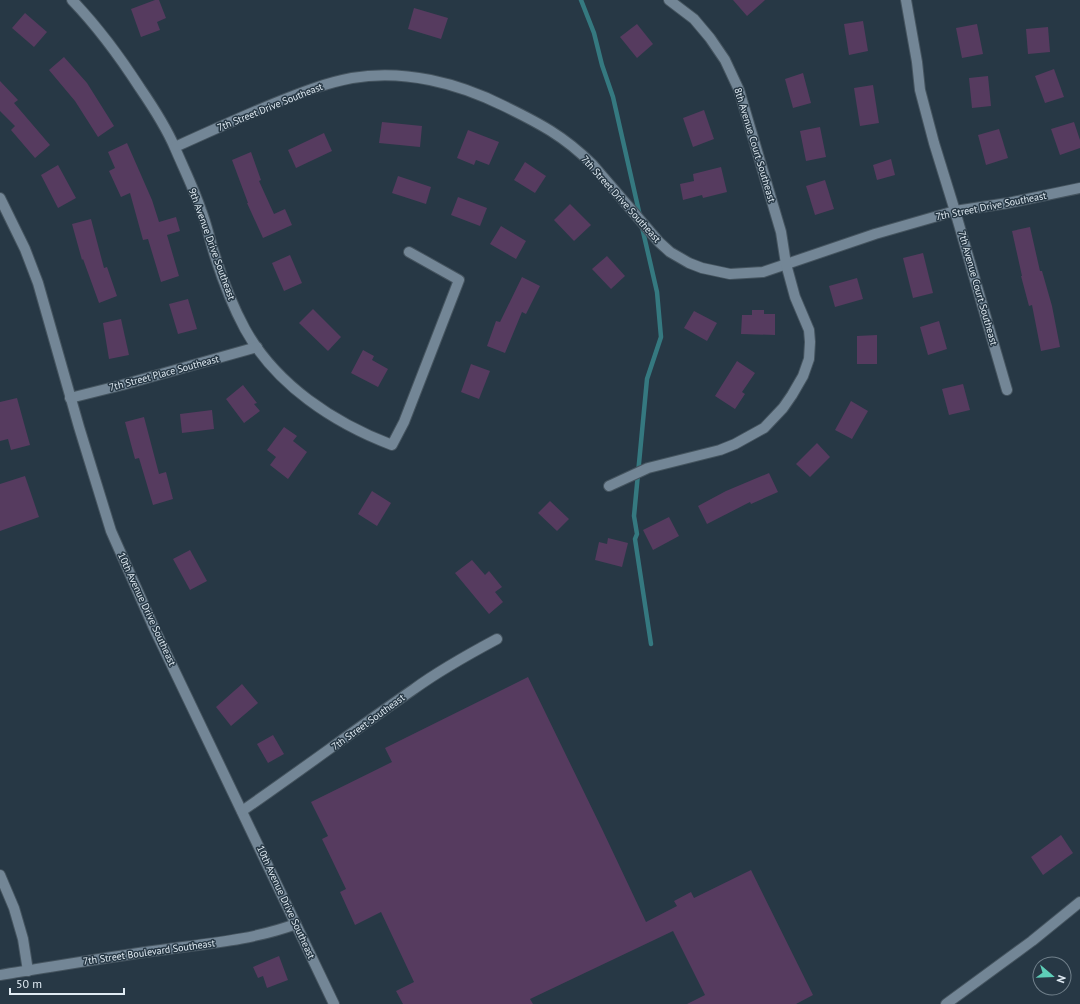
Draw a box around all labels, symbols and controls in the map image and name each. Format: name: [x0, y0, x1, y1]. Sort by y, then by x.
street label: 7th Street Drive Southeast: [215, 80, 325, 134]
street label: 8th Avenue Court Southeast: [731, 86, 779, 204]
street label: 7th Street Drive Southeast: [578, 153, 664, 246]
street label: 9th Avenue Drive Southeast: [186, 186, 239, 302]
street label: 7th Street Drive Southeast: [934, 189, 1048, 223]
street label: 7th Avenue Court Southeast: [955, 229, 1001, 347]
street label: 7th Street Place Southeast: [108, 352, 221, 394]
street label: 10th Avenue Drive Southeast: [115, 550, 179, 668]
street label: 7th Street Southeast: [329, 691, 408, 753]
street label: 10th Avenue Drive Southeast: [254, 843, 318, 961]
street label: 7th Street Boulevard Southeast: [82, 936, 216, 968]
north arrow: [1032, 956, 1072, 996]
scale bar: [10, 970, 124, 996]
text: N: [1054, 974, 1069, 985]
text: 50 m: [16, 976, 42, 991]

